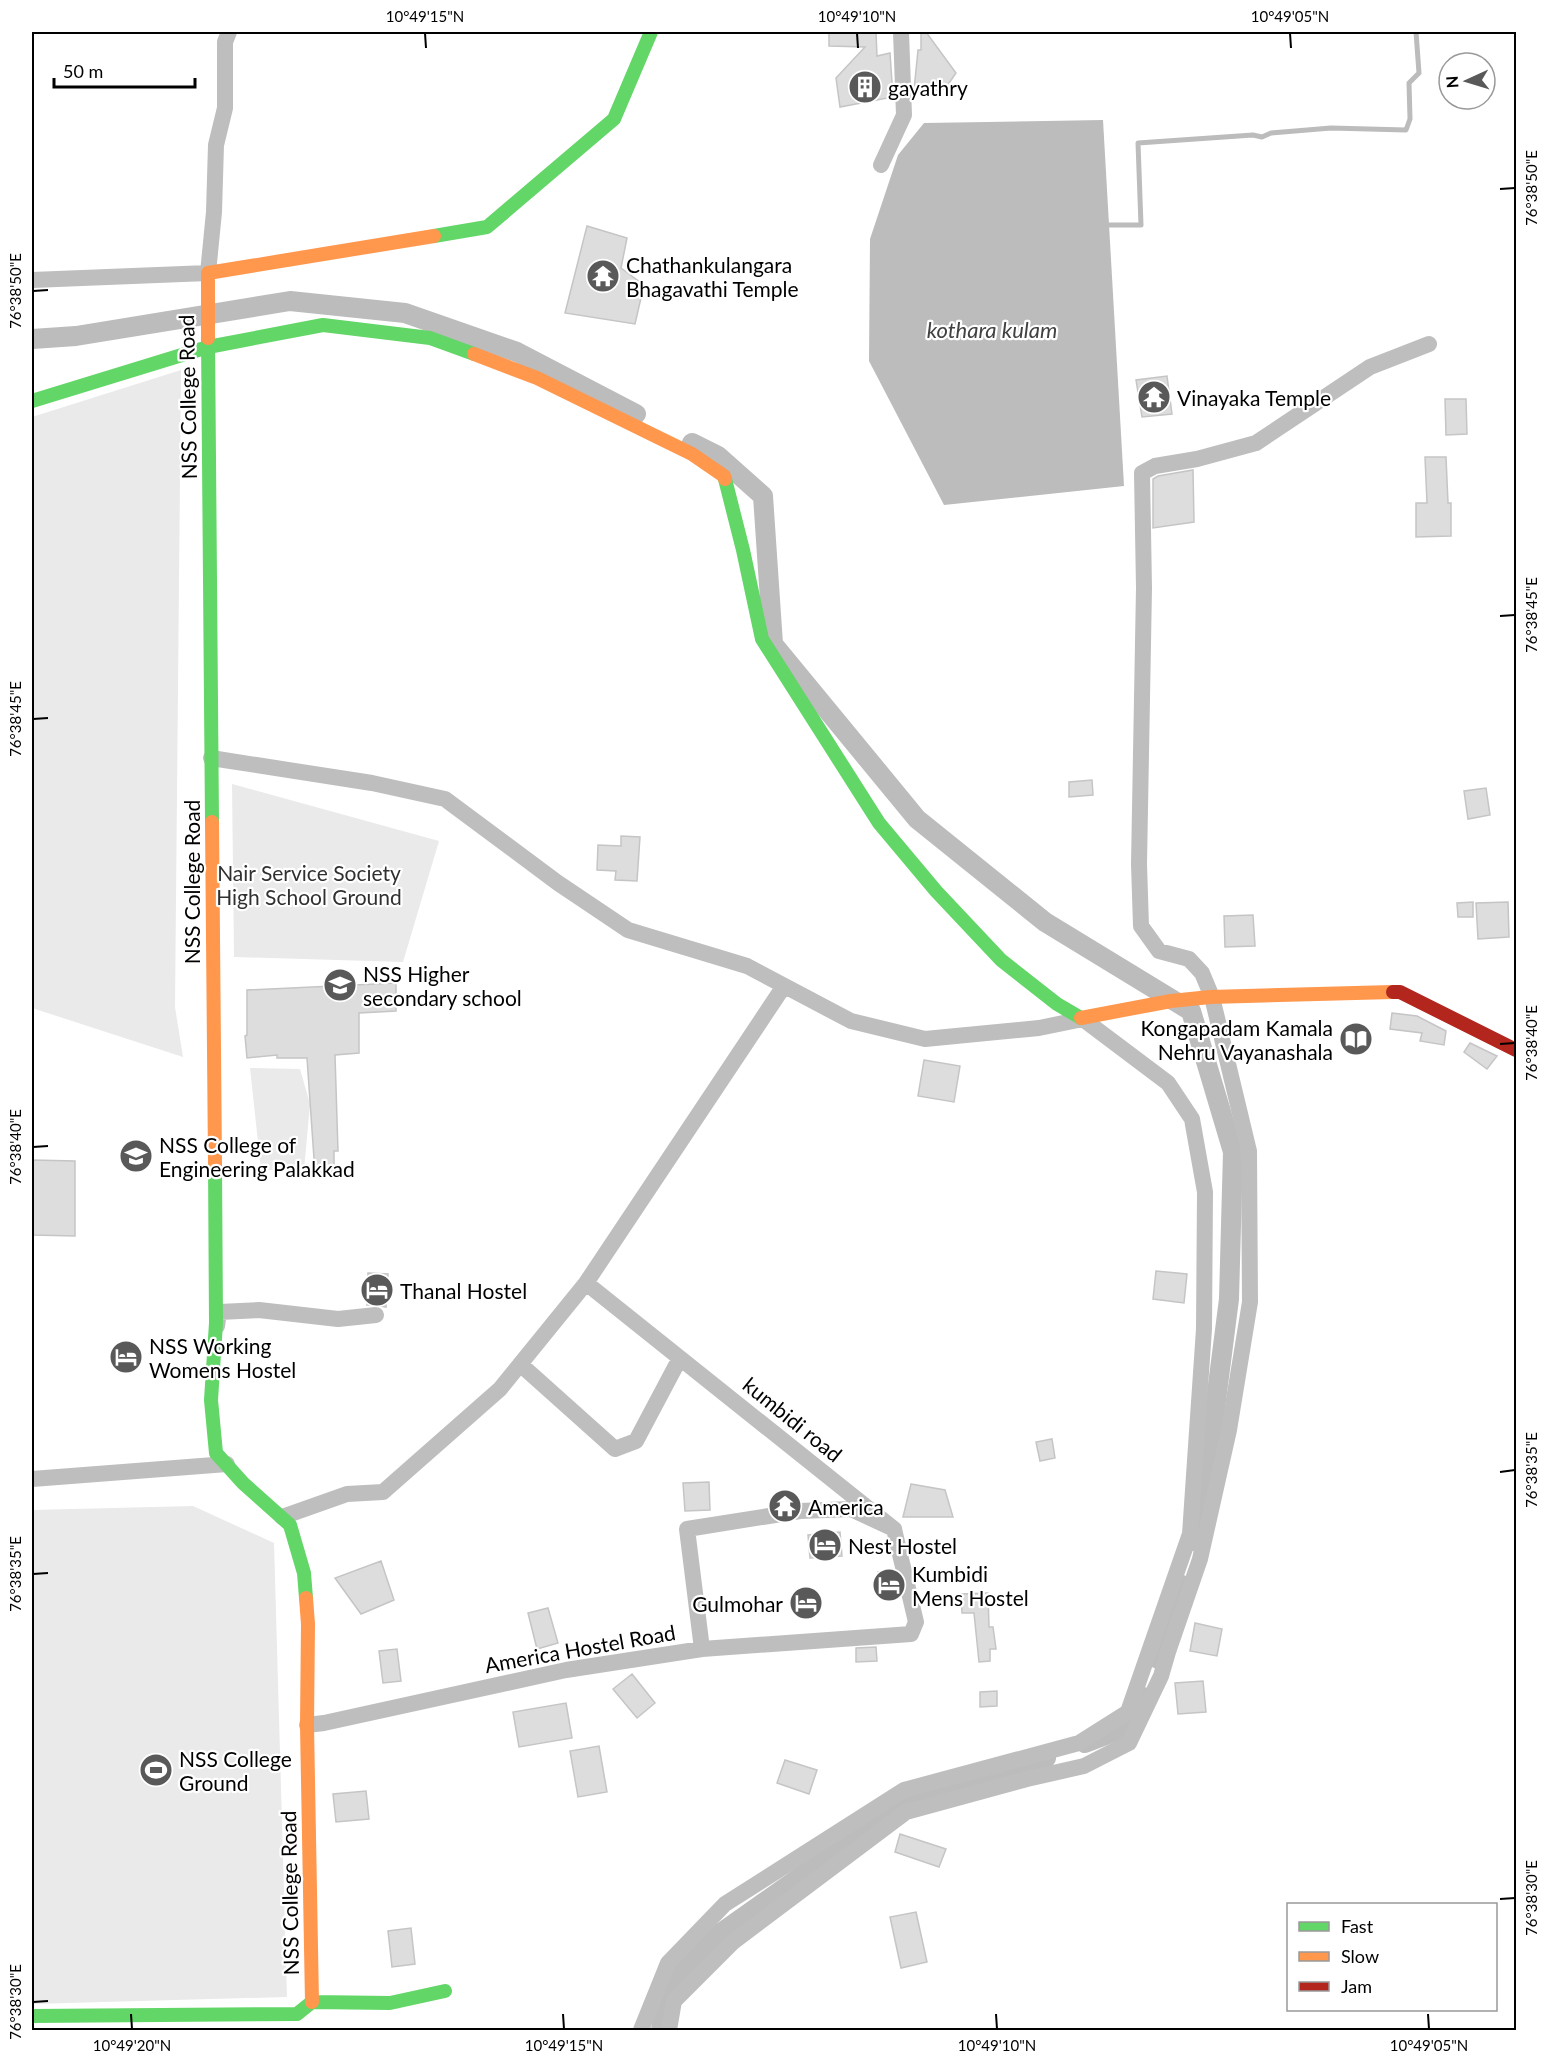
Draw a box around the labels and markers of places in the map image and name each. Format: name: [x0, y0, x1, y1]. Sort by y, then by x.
building icon: gayathry: [847, 69, 883, 105]
place label: gayathry: [888, 75, 968, 100]
place label: Chathankulangara Bhagavathi Temple: [626, 252, 799, 301]
temple icon: Chathankulangara Bhagavathi Temple: [585, 258, 621, 294]
temple icon: Vinayaka Temple: [1136, 379, 1172, 415]
place label: Vinayaka Temple: [1177, 385, 1331, 410]
place label: NSS Higher secondary school: [363, 961, 522, 1010]
school or university icon: NSS Higher secondary school: [322, 967, 358, 1003]
place label: Kongapadam Kamala Nehru Vayanashala: [1140, 1015, 1333, 1064]
library icon: Kongapadam Kamala Nehru Vayanashala: [1338, 1021, 1374, 1057]
place label: NSS College of Engineering Palakkad: [159, 1132, 355, 1181]
school or university icon: NSS College of Engineering Palakkad: [118, 1138, 154, 1174]
hotel icon: Thanal Hostel: [359, 1272, 395, 1308]
place label: Thanal Hostel: [400, 1278, 527, 1303]
place label: NSS Working Womens Hostel: [149, 1333, 296, 1382]
hotel icon: NSS Working Womens Hostel: [108, 1339, 144, 1375]
temple icon: America: [767, 1488, 803, 1524]
place label: America: [808, 1494, 884, 1519]
hotel icon: Nest Hostel: [807, 1527, 843, 1563]
place label: Nest Hostel: [848, 1533, 957, 1558]
place label: Kumbidi Mens Hostel: [912, 1561, 1029, 1610]
hotel icon: Kumbidi Mens Hostel: [871, 1567, 907, 1603]
hotel icon: Gulmohar: [788, 1585, 824, 1621]
place label: Gulmohar: [692, 1591, 783, 1616]
place label: NSS College Ground: [179, 1746, 292, 1795]
sports icon: NSS College Ground: [138, 1752, 174, 1788]

